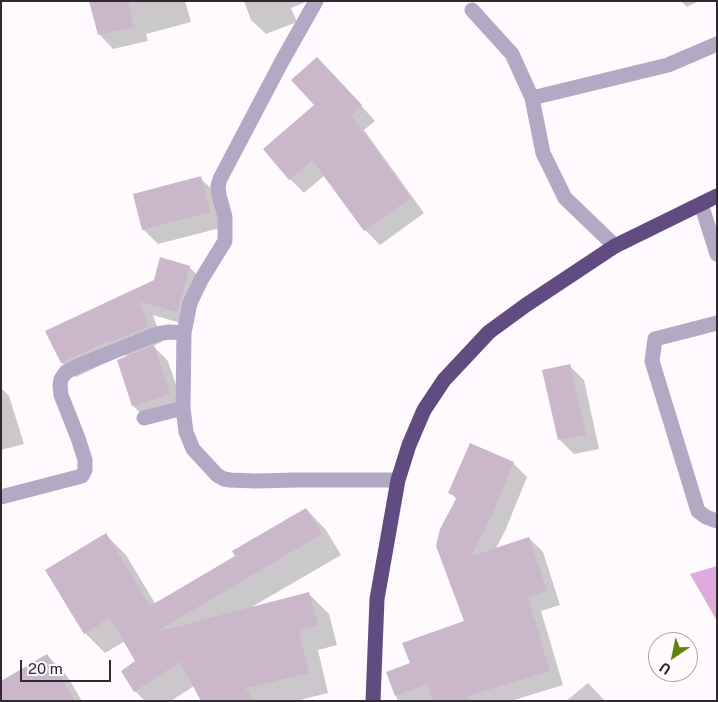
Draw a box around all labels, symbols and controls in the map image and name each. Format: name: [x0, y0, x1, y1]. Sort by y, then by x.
north arrow: [648, 632, 698, 682]
scale bar: [22, 650, 114, 682]
text: U: [657, 659, 674, 678]
text: 20 m: [28, 660, 63, 677]

